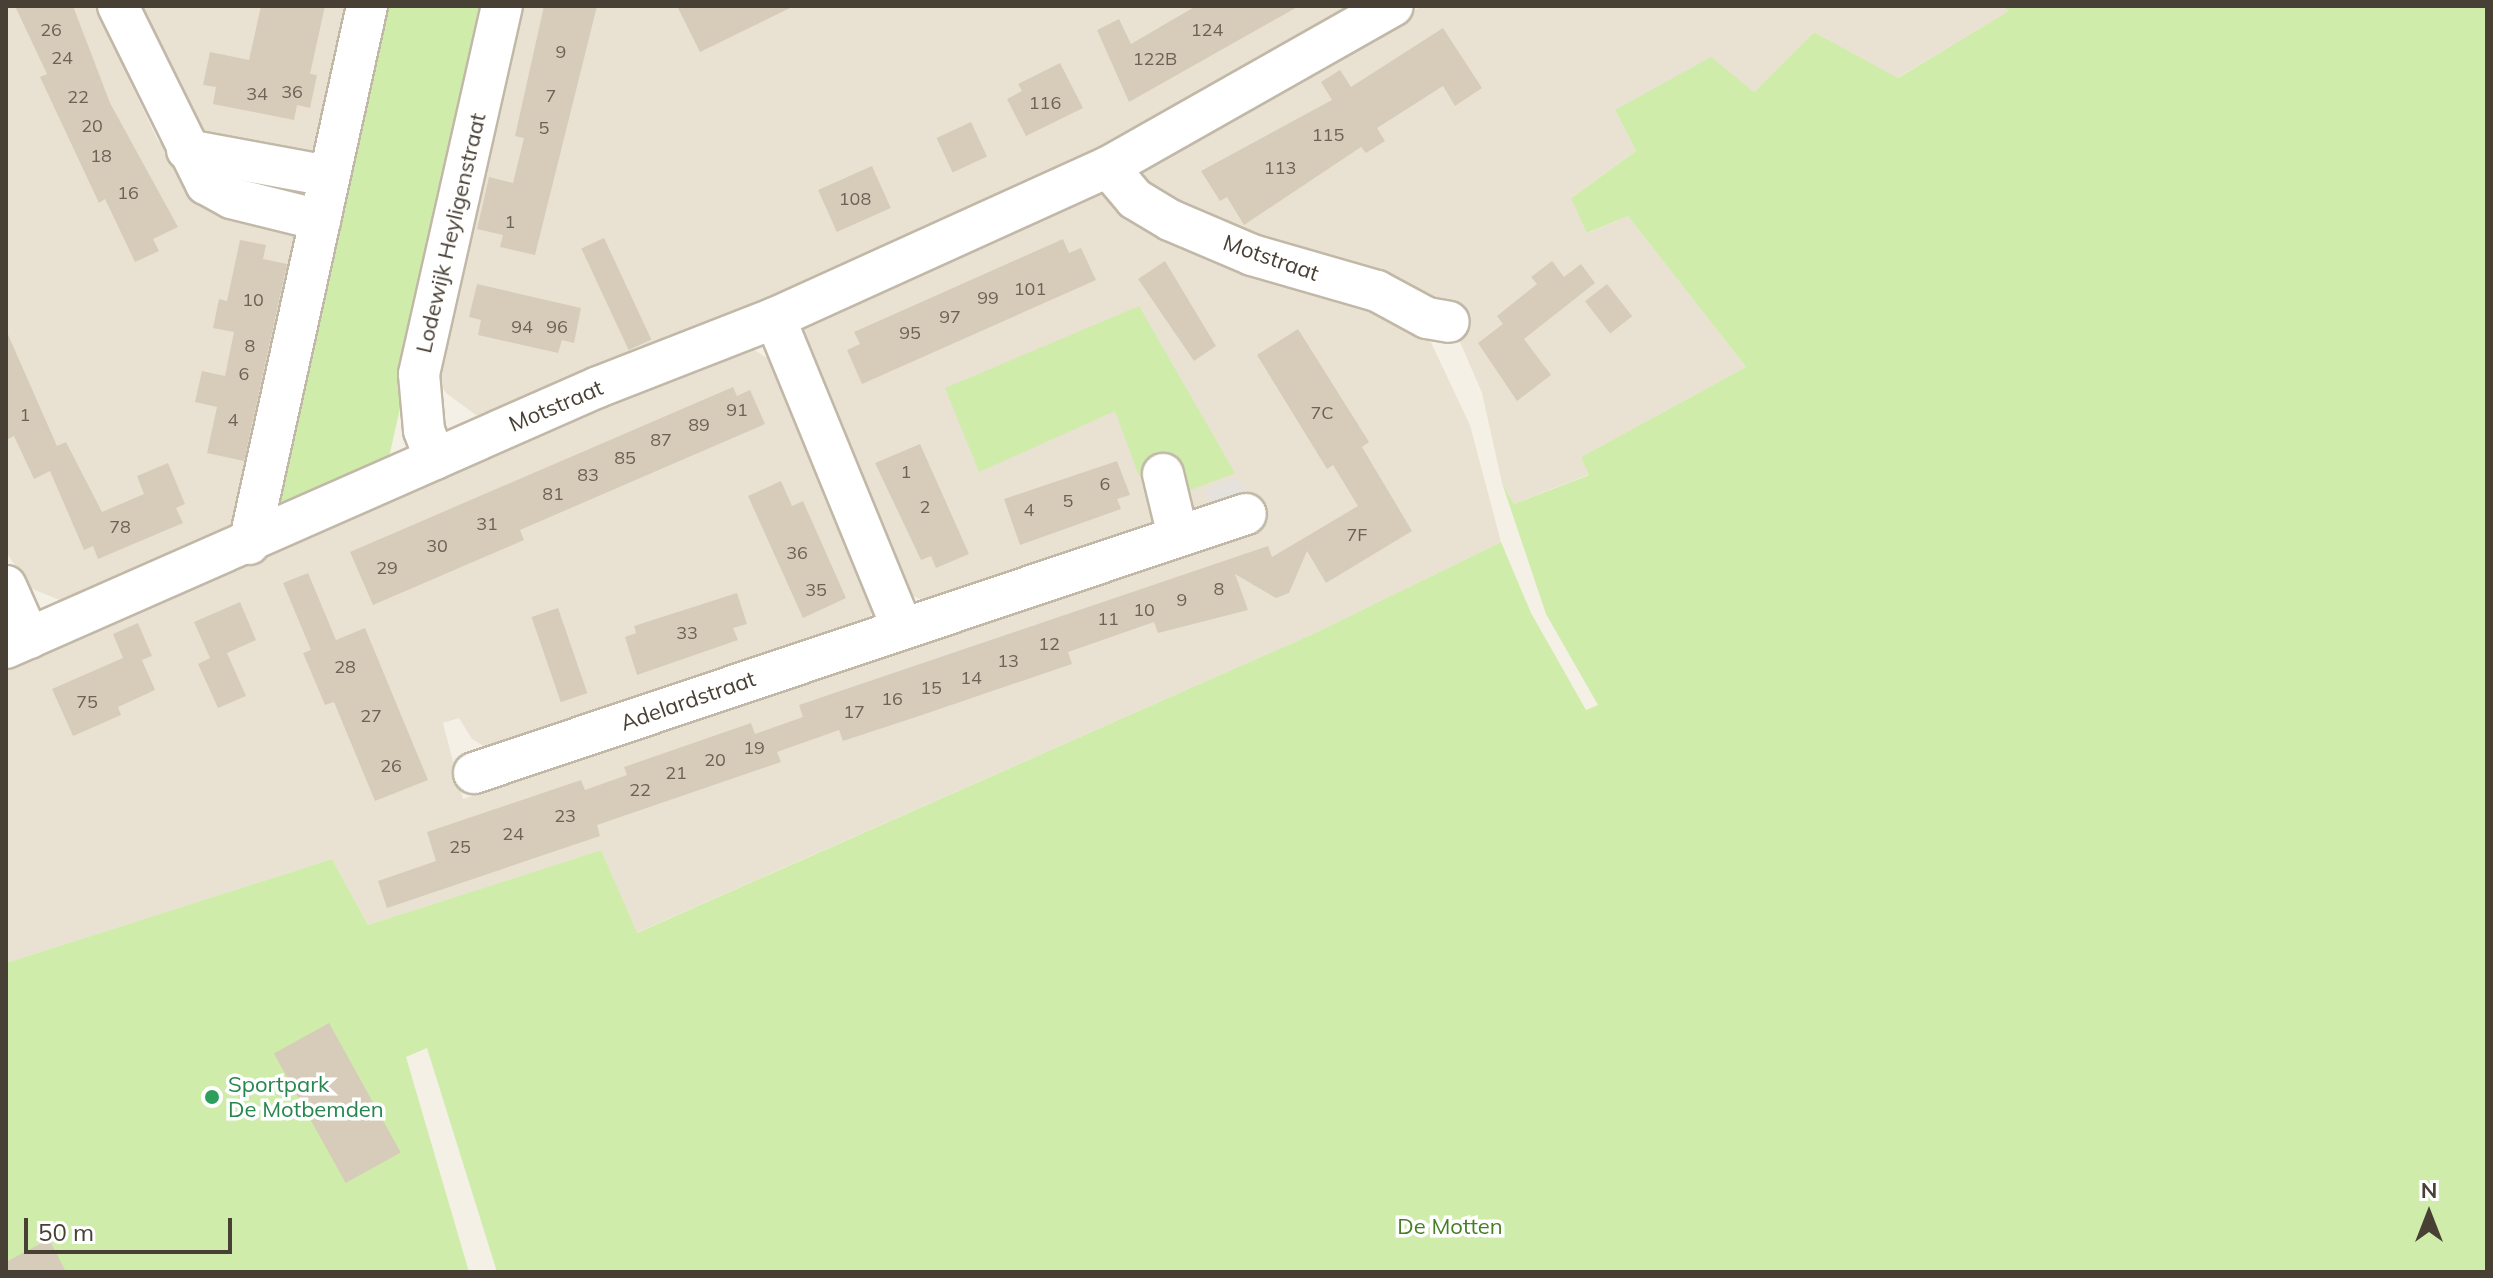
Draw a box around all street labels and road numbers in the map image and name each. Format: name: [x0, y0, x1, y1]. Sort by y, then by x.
street label: Lodewijk Heyligenstraat: [411, 110, 491, 356]
street label: Motstraat: [1220, 229, 1322, 287]
street label: Motstraat: [505, 374, 607, 438]
street label: Adelardstraat: [617, 666, 759, 736]

